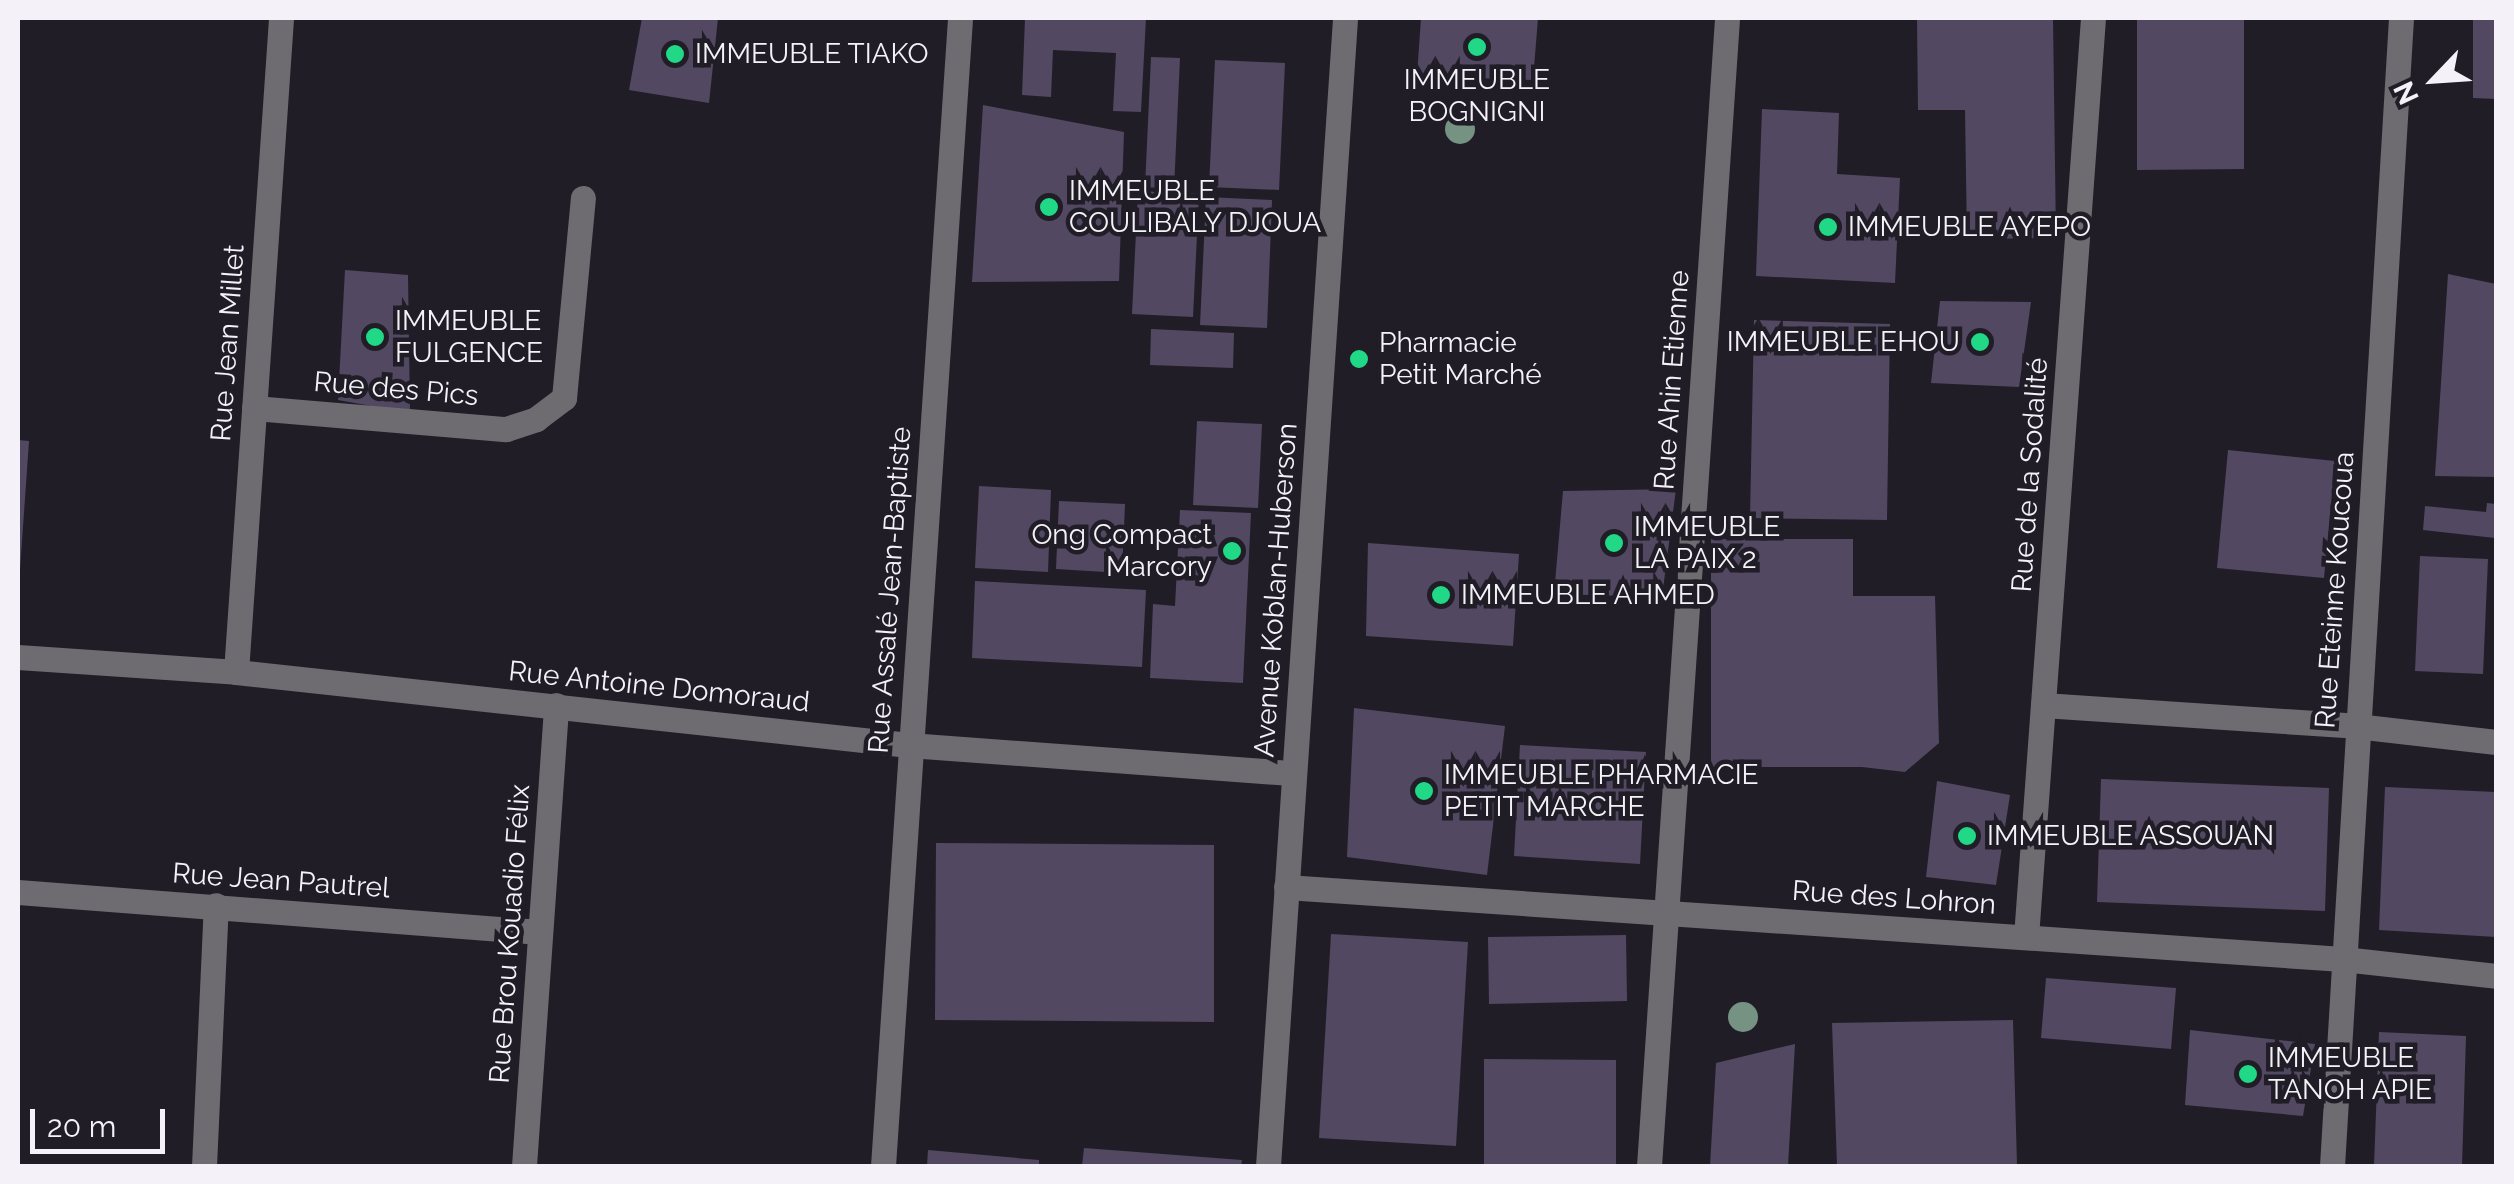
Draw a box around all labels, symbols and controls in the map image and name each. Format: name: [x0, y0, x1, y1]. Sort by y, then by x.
north arrow: [2384, 30, 2484, 130]
marker: IMMEUBLE BOGNIGNI: [1466, 36, 1488, 58]
place label: IMMEUBLE TIAKO: [695, 37, 929, 71]
marker: IMMEUBLE TIAKO: [664, 43, 686, 65]
place label: IMMEUBLE BOGNIGNI: [1404, 63, 1550, 129]
text: N: [2387, 76, 2426, 110]
place label: IMMEUBLE COULIBALY DJOUA: [1069, 174, 1322, 240]
marker: IMMEUBLE COULIBALY DJOUA: [1038, 196, 1060, 218]
place label: IMMEUBLE AYEPO: [1848, 210, 2092, 244]
marker: IMMEUBLE AYEPO: [1817, 216, 1839, 238]
street label: Rue Jean Millet: [204, 243, 252, 443]
street label: Rue Ahin Etienne: [1648, 269, 1696, 491]
place label: IMMEUBLE FULGENCE: [395, 304, 543, 370]
place label: IMMEUBLE EHOU: [1727, 325, 1960, 359]
marker: IMMEUBLE FULGENCE: [364, 326, 386, 348]
place label: Pharmacie Petit Marché: [1379, 326, 1542, 392]
marker: IMMEUBLE EHOU: [1969, 331, 1991, 353]
marker: Pharmacie Petit Marché: [1348, 348, 1370, 370]
street label: Rue de la Sodalité: [2005, 357, 2055, 593]
street label: Rue des Pics: [312, 365, 480, 413]
street label: Avenue Koblan-Huberson: [1248, 422, 1304, 758]
street label: Rue Assalé Jean-Baptiste: [862, 425, 918, 755]
street label: Rue Eteinne Koucoua: [2309, 451, 2361, 729]
place label: IMMEUBLE LA PAIX 2: [1634, 510, 1780, 576]
place label: Ong Compact Marcory: [1031, 518, 1212, 584]
marker: IMMEUBLE LA PAIX 2: [1603, 532, 1625, 554]
marker: Ong Compact Marcory: [1221, 540, 1243, 562]
place label: IMMEUBLE AHMED: [1461, 578, 1716, 612]
marker: IMMEUBLE AHMED: [1430, 584, 1452, 606]
street label: Rue Antoine Domoraud: [506, 654, 812, 720]
place label: IMMEUBLE PHARMACIE PETIT MARCHE: [1444, 758, 1759, 824]
marker: IMMEUBLE PHARMACIE PETIT MARCHE: [1413, 780, 1435, 802]
street label: Rue Brou Kouadio Félix: [483, 783, 537, 1085]
place label: IMMEUBLE ASSOUAN: [1987, 819, 2275, 853]
marker: IMMEUBLE ASSOUAN: [1956, 825, 1978, 847]
street label: Rue Jean Pautrel: [171, 857, 391, 905]
street label: Rue des Lohron: [1791, 874, 1997, 922]
place label: IMMEUBLE TANOH APIE: [2268, 1041, 2433, 1107]
marker: IMMEUBLE TANOH APIE: [2237, 1063, 2259, 1085]
scale bar: [35, 1089, 170, 1151]
text: 20 m: [47, 1109, 116, 1144]

